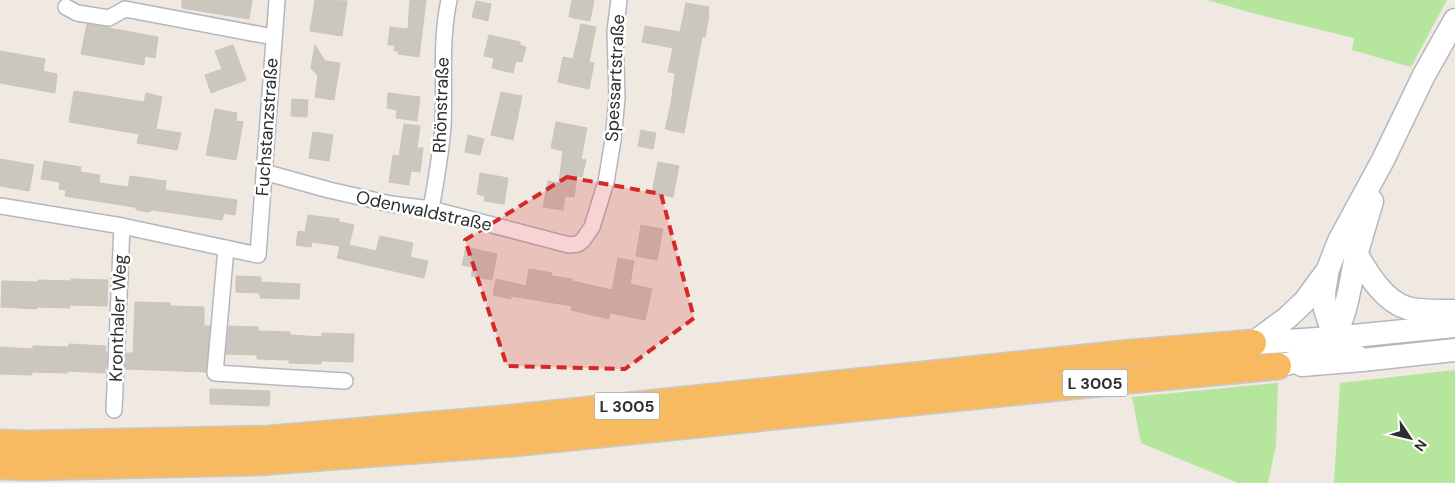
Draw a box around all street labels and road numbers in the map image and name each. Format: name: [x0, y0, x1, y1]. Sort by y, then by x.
street label: Spessartstraße: [600, 14, 630, 142]
street label: Fuchstanzstraße: [250, 57, 284, 197]
street label: Rhönstraße: [427, 57, 455, 153]
street label: Odenwaldstraße: [354, 185, 494, 237]
street label: Kronthaler Weg: [104, 254, 132, 382]
road number: L 3005: [1062, 369, 1128, 396]
road number: L 3005: [594, 392, 660, 420]

